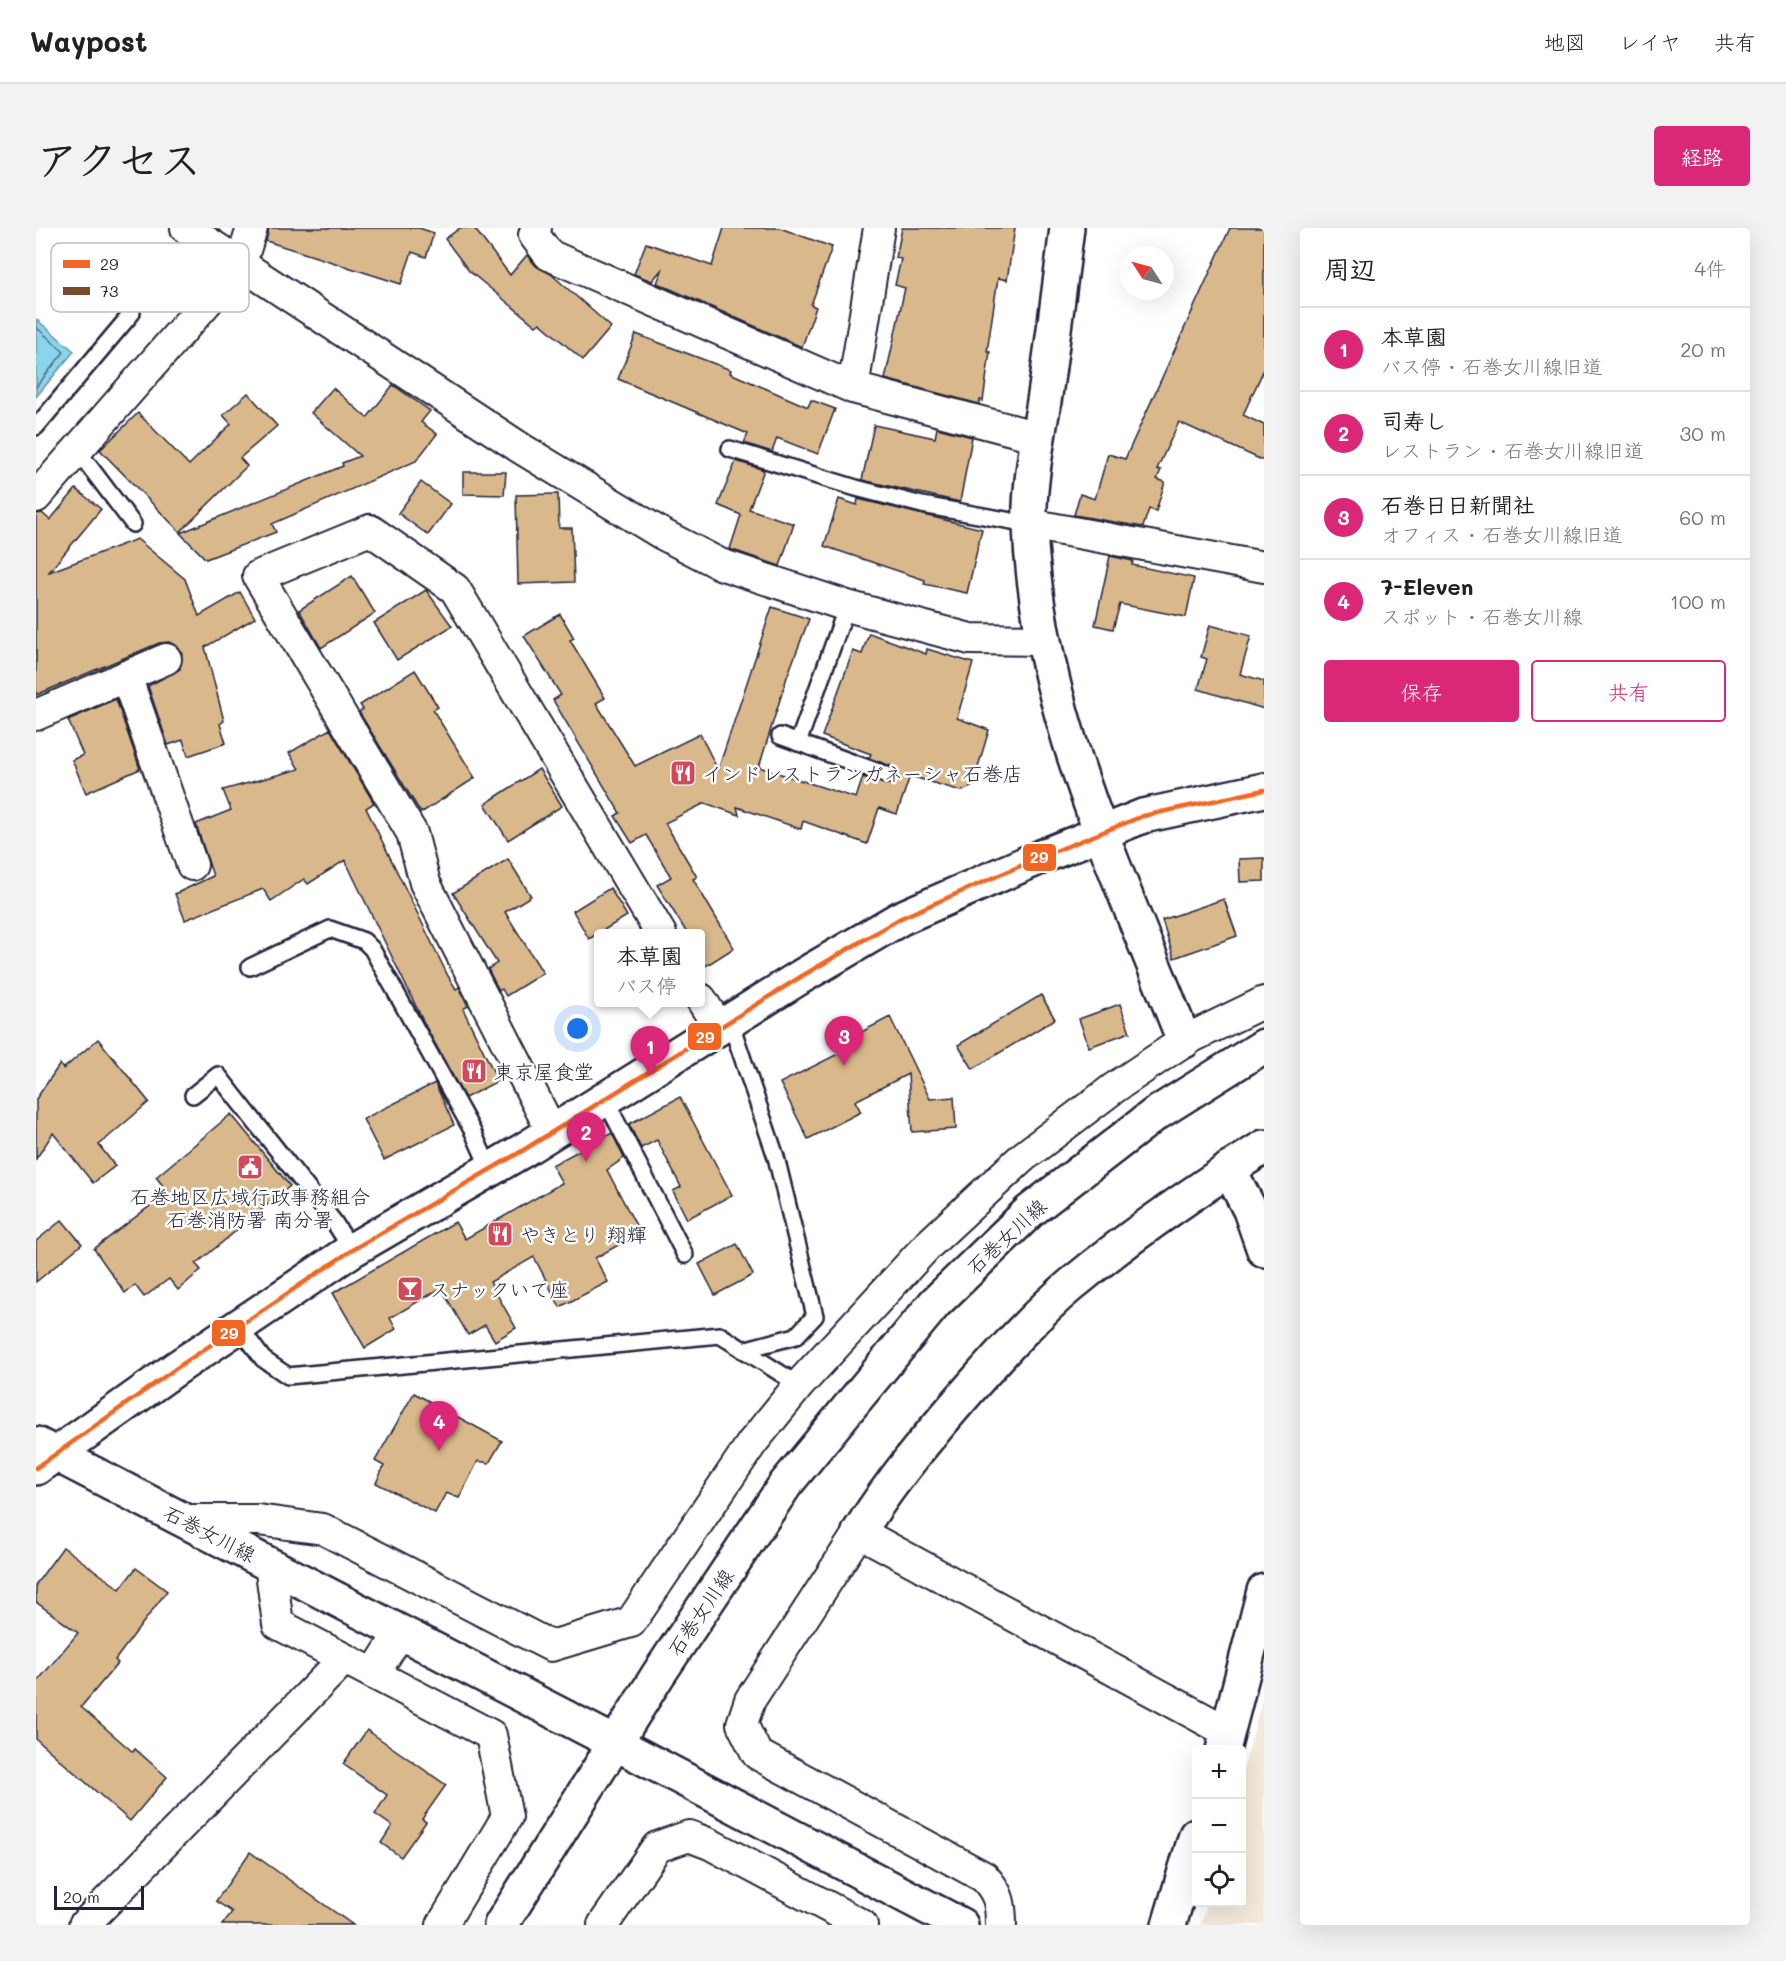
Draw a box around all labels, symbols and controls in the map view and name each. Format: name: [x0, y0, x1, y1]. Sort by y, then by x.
text: Waypost: [30, 23, 147, 59]
text: 地図: [1544, 28, 1586, 55]
text: レイヤ: [1619, 28, 1681, 55]
text: 共有: [1714, 28, 1756, 55]
button: 経路: [1654, 126, 1750, 186]
text: アクセス: [36, 131, 201, 186]
legend: [51, 243, 249, 312]
north arrow: [1120, 246, 1174, 300]
text: 周辺: [1324, 252, 1376, 286]
text: 29: [100, 253, 118, 274]
text: 4件: [1694, 255, 1726, 281]
text: 73: [100, 280, 118, 301]
text: 本草園: [1381, 322, 1447, 351]
text: 1: [1339, 336, 1348, 362]
text: 20 m: [1680, 336, 1726, 362]
text: バス停 · 石巻女川線旧道: [1381, 353, 1603, 379]
text: 司寿し: [1381, 406, 1447, 435]
text: 2: [1338, 420, 1349, 446]
text: 30 m: [1680, 420, 1726, 446]
text: レストラン · 石巻女川線旧道: [1381, 437, 1644, 463]
text: 石巻日日新聞社: [1381, 490, 1535, 519]
text: 3: [1338, 504, 1350, 530]
text: 60 m: [1679, 504, 1726, 530]
text: オフィス · 石巻女川線旧道: [1381, 521, 1623, 547]
text: 7-Eleven: [1381, 572, 1473, 601]
text: 4: [1337, 588, 1350, 614]
text: 100 m: [1670, 588, 1726, 614]
text: スポット · 石巻女川線: [1381, 603, 1583, 629]
button: 保存: [1324, 660, 1519, 722]
button: 共有: [1531, 660, 1726, 722]
restaurant icon: インドレストランガネーシャ石巻店: [668, 758, 698, 788]
place label: インドレストランガネーシャ石巻店: [702, 760, 1023, 786]
line badge: 29: [1022, 843, 1057, 872]
text: 29: [1030, 846, 1049, 867]
popup: [594, 929, 705, 1007]
text: 本草園: [616, 941, 683, 970]
text: バス停: [616, 972, 676, 998]
your location: [563, 1014, 592, 1043]
pin: 3: [824, 1016, 864, 1066]
line badge: 29: [687, 1022, 722, 1051]
pin: 1: [630, 1026, 670, 1076]
text: 29: [696, 1026, 715, 1047]
restaurant icon: 東京屋食堂: [459, 1056, 489, 1086]
place label: 東京屋食堂: [494, 1058, 594, 1084]
pin: 2: [566, 1112, 606, 1162]
public building icon: 石巻地区広域行政事務組合 石巻消防署 南分署: [235, 1152, 265, 1182]
place label: 石巻地区広域行政事務組合 石巻消防署 南分署: [130, 1183, 370, 1232]
street label: 石巻女川線: [961, 1192, 1051, 1280]
restaurant icon: やきとり 翔輝: [485, 1219, 515, 1249]
place label: やきとり 翔輝: [520, 1221, 646, 1247]
bar icon: スナックいて座: [395, 1274, 425, 1304]
place label: スナックいて座: [430, 1276, 569, 1302]
line badge: 29: [211, 1319, 246, 1347]
text: 29: [220, 1322, 239, 1343]
pin: 4: [420, 1402, 458, 1451]
street label: 石巻女川線: [160, 1499, 260, 1567]
street label: 石巻女川線: [661, 1563, 739, 1661]
map controls: [1192, 1745, 1246, 1907]
button: +: [1192, 1745, 1246, 1799]
button: −: [1192, 1799, 1246, 1853]
button: locate: [1192, 1853, 1246, 1907]
scale bar: [54, 1883, 144, 1910]
text: 20 m: [63, 1886, 100, 1907]

